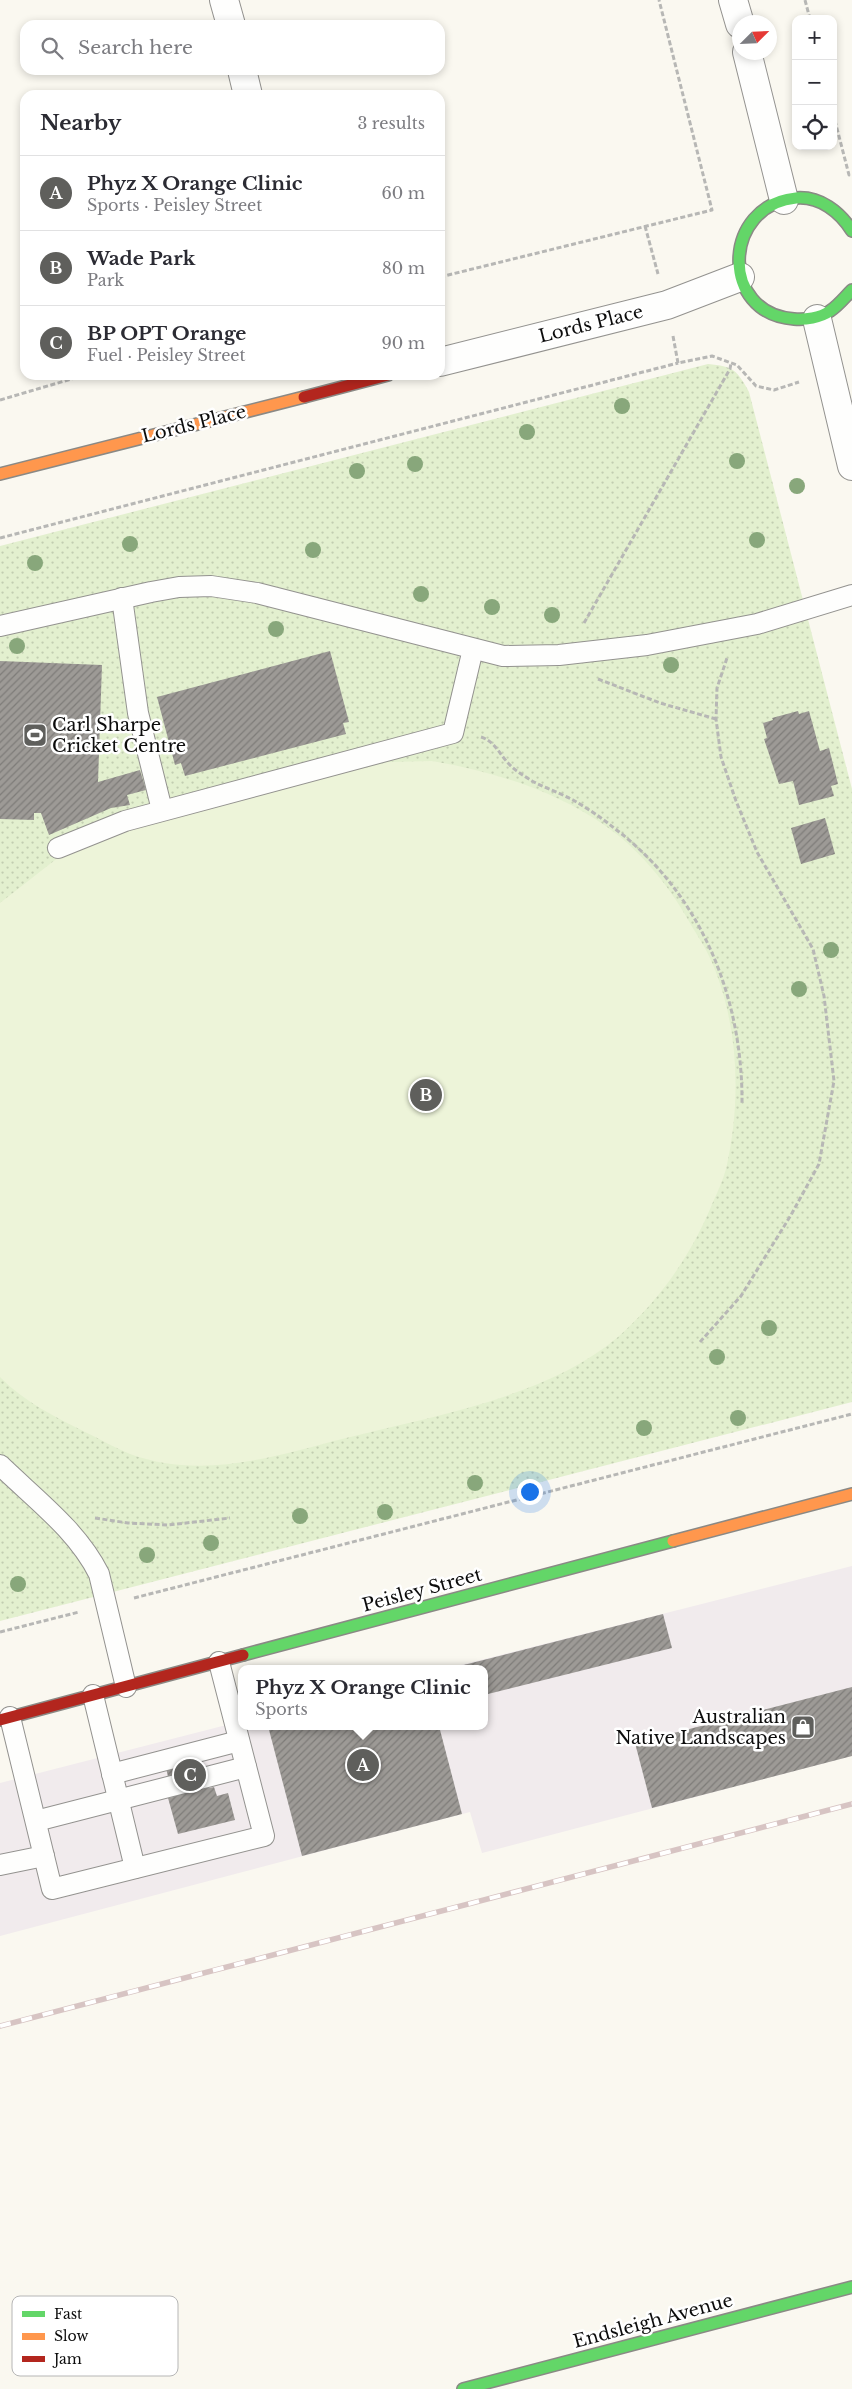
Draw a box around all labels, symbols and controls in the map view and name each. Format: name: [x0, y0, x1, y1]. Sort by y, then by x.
north arrow: [732, 15, 777, 60]
map controls: [792, 15, 837, 150]
button: +: [792, 15, 837, 60]
search box: [20, 20, 445, 75]
icon: search: [38, 34, 66, 62]
text: Search here: [78, 36, 193, 59]
button: −: [792, 60, 837, 105]
button: locate: [792, 105, 837, 150]
text: Nearby: [40, 110, 121, 136]
text: 3 results: [357, 113, 425, 133]
text: Phyz X Orange Clinic: [87, 172, 303, 195]
text: A: [50, 183, 62, 203]
text: 60 m: [382, 183, 425, 203]
text: Sports · Peisley Street: [87, 195, 262, 215]
text: Wade Park: [87, 247, 195, 270]
text: B: [50, 258, 62, 278]
text: 80 m: [382, 258, 425, 278]
text: Park: [87, 270, 124, 290]
street label: Lords Place: [536, 300, 646, 348]
text: BP OPT Orange: [87, 322, 246, 345]
text: C: [49, 333, 63, 353]
text: 90 m: [382, 333, 425, 353]
text: Fuel · Peisley Street: [87, 345, 246, 365]
street label: Lords Place: [139, 400, 249, 448]
place label: Carl Sharpe Cricket Centre: [52, 714, 186, 757]
sports icon: Carl Sharpe Cricket Centre: [22, 722, 48, 748]
pin: B: [410, 1076, 442, 1114]
your location: [517, 1479, 543, 1505]
street label: Peisley Street: [360, 1563, 484, 1616]
popup: [238, 1665, 488, 1730]
text: Phyz X Orange Clinic: [255, 1676, 471, 1699]
text: Sports: [255, 1699, 308, 1719]
place label: Australian Native Landscapes: [615, 1706, 786, 1749]
shop icon: Australian Native Landscapes: [790, 1714, 816, 1740]
pin: A: [347, 1746, 379, 1784]
pin: C: [174, 1756, 206, 1794]
street label: Endsleigh Avenue: [571, 2289, 735, 2353]
legend: [12, 2296, 178, 2376]
text: Fast: [54, 2305, 83, 2323]
text: Slow: [54, 2327, 88, 2345]
text: Jam: [52, 2350, 82, 2368]

